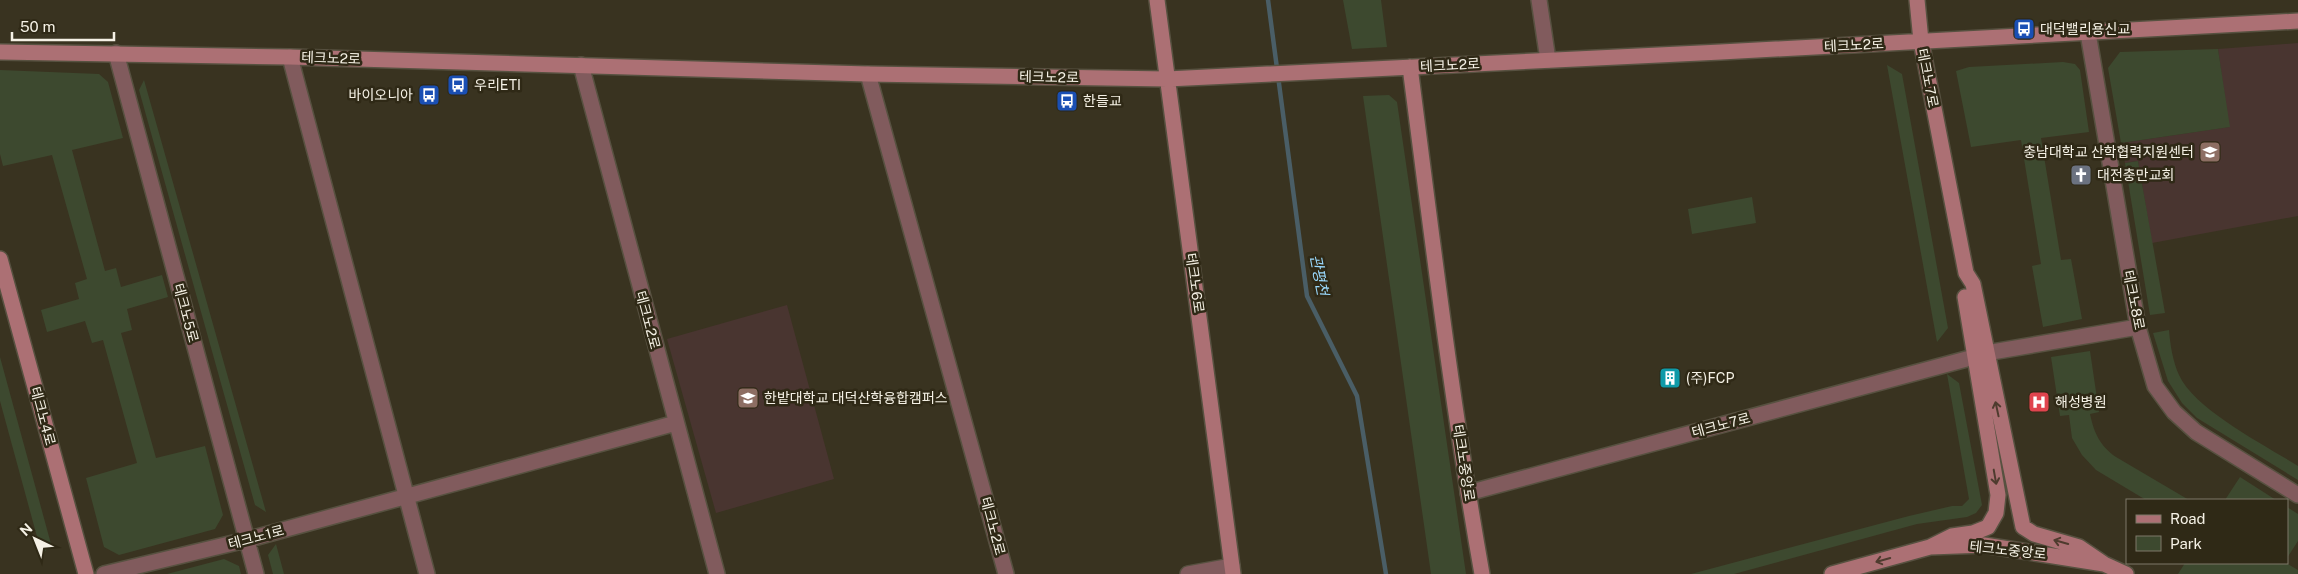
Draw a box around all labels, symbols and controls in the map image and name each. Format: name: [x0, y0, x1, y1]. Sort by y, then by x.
scale bar: [12, 10, 115, 42]
bus stop icon: 대덕밸리용신교: [2012, 17, 2036, 41]
text: 50 m: [20, 18, 55, 35]
place label: 대덕밸리용신교: [2040, 21, 2130, 37]
street label: 테크노2로: [1824, 35, 1884, 55]
street label: 테크노7로: [1914, 47, 1942, 109]
street label: 테크노2로: [301, 49, 361, 67]
street label: 테크노2로: [1420, 55, 1480, 75]
street label: 테크노2로: [1019, 68, 1079, 86]
bus stop icon: 우리ETI: [446, 73, 470, 97]
place label: 우리ETI: [474, 77, 521, 93]
bus stop icon: 바이오니아: [417, 83, 441, 107]
place label: 바이오니아: [349, 87, 413, 103]
bus stop icon: 한들교: [1055, 89, 1079, 113]
place label: 한들교: [1083, 93, 1122, 109]
school or university icon: 충남대학교 산학협력지원센터: [2198, 140, 2222, 164]
place label: 충남대학교 산학협력지원센터: [2023, 144, 2194, 160]
church icon: 대전충만교회: [2069, 163, 2093, 187]
place label: 대전충만교회: [2097, 167, 2174, 183]
street label: 테크노6로: [1183, 252, 1207, 314]
water label: 관평천: [1307, 253, 1332, 299]
street label: 테크노8로: [2120, 269, 2148, 331]
street label: 테크노5로: [170, 282, 202, 344]
street label: 테크노2로: [633, 289, 664, 351]
building icon: (주)FCP: [1658, 366, 1682, 390]
place label: (주)FCP: [1686, 370, 1734, 386]
street label: 테크노4로: [27, 385, 59, 447]
school or university icon: 한밭대학교 대덕산학융합캠퍼스: [736, 386, 760, 410]
place label: 한밭대학교 대덕산학융합캠퍼스: [764, 390, 948, 406]
hospital icon: 해성병원: [2027, 390, 2051, 414]
place label: 해성병원: [2055, 394, 2107, 410]
one-way arrow: [1992, 401, 2001, 417]
street label: 테크노7로: [1690, 409, 1752, 440]
street label: 테크노중앙로: [1450, 424, 1478, 503]
one-way arrow: [1990, 468, 2000, 484]
street label: 테크노2로: [978, 495, 1009, 557]
legend: [2126, 499, 2288, 564]
text: Road: [2170, 510, 2206, 527]
north arrow: [10, 514, 60, 564]
text: N: [17, 520, 36, 539]
street label: 테크노1로: [226, 522, 286, 552]
text: Park: [2170, 535, 2202, 552]
one-way arrow: [2054, 536, 2070, 546]
street label: 테크노중앙로: [1969, 538, 2047, 562]
one-way arrow: [1875, 556, 1891, 565]

